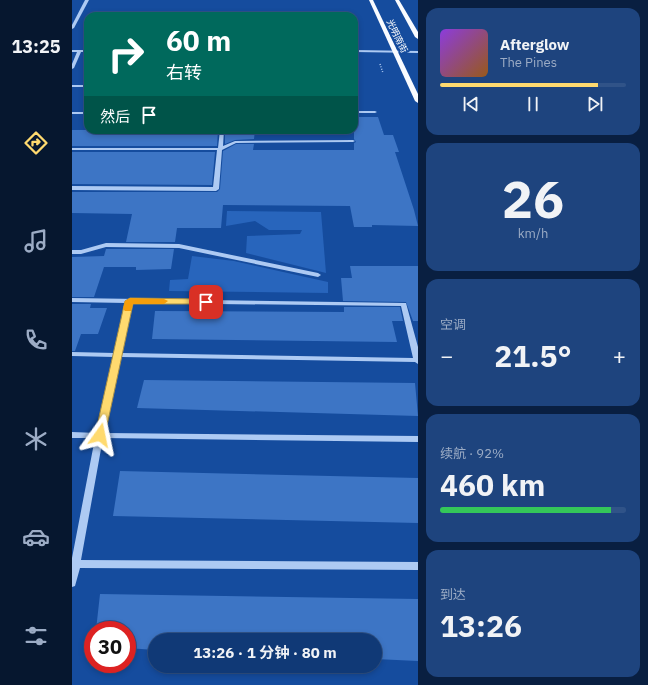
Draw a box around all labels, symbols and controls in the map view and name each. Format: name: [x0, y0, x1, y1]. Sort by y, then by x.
street label: 光明南街: [385, 17, 410, 54]
text: 60 m: [166, 22, 231, 59]
icon: right: [100, 28, 152, 80]
text: 13:25: [11, 35, 61, 58]
text: Afterglow: [500, 35, 569, 54]
text: The Pines: [500, 54, 557, 71]
text: 右转: [166, 61, 202, 84]
icon: previous: [460, 93, 482, 115]
icon: pause: [522, 93, 544, 115]
icon: next: [584, 93, 606, 115]
icon: arrive: [138, 104, 160, 126]
text: 然后: [100, 107, 130, 126]
icon: directions: [22, 129, 50, 157]
text: 26: [502, 165, 564, 232]
text: km/h: [518, 225, 548, 242]
icon: music: [22, 227, 50, 255]
pin: [189, 285, 223, 319]
icon: arrive: [195, 291, 217, 313]
text: 空调: [440, 316, 466, 333]
icon: phone: [22, 326, 50, 354]
text: 21.5°: [494, 336, 572, 375]
text: −: [440, 341, 453, 370]
text: +: [613, 341, 626, 370]
position arrow: [79, 414, 121, 456]
icon: climate: [22, 425, 50, 453]
text: 续航 · 92%: [440, 445, 504, 462]
text: 460 km: [440, 465, 545, 504]
icon: car: [22, 523, 50, 551]
text: 到达: [440, 586, 466, 603]
text: 13:26: [440, 606, 522, 645]
speed limit sign: 30: [84, 621, 136, 673]
icon: filters: [22, 622, 50, 650]
text: 13:26 · 1 分钟 · 80 m: [193, 643, 337, 662]

